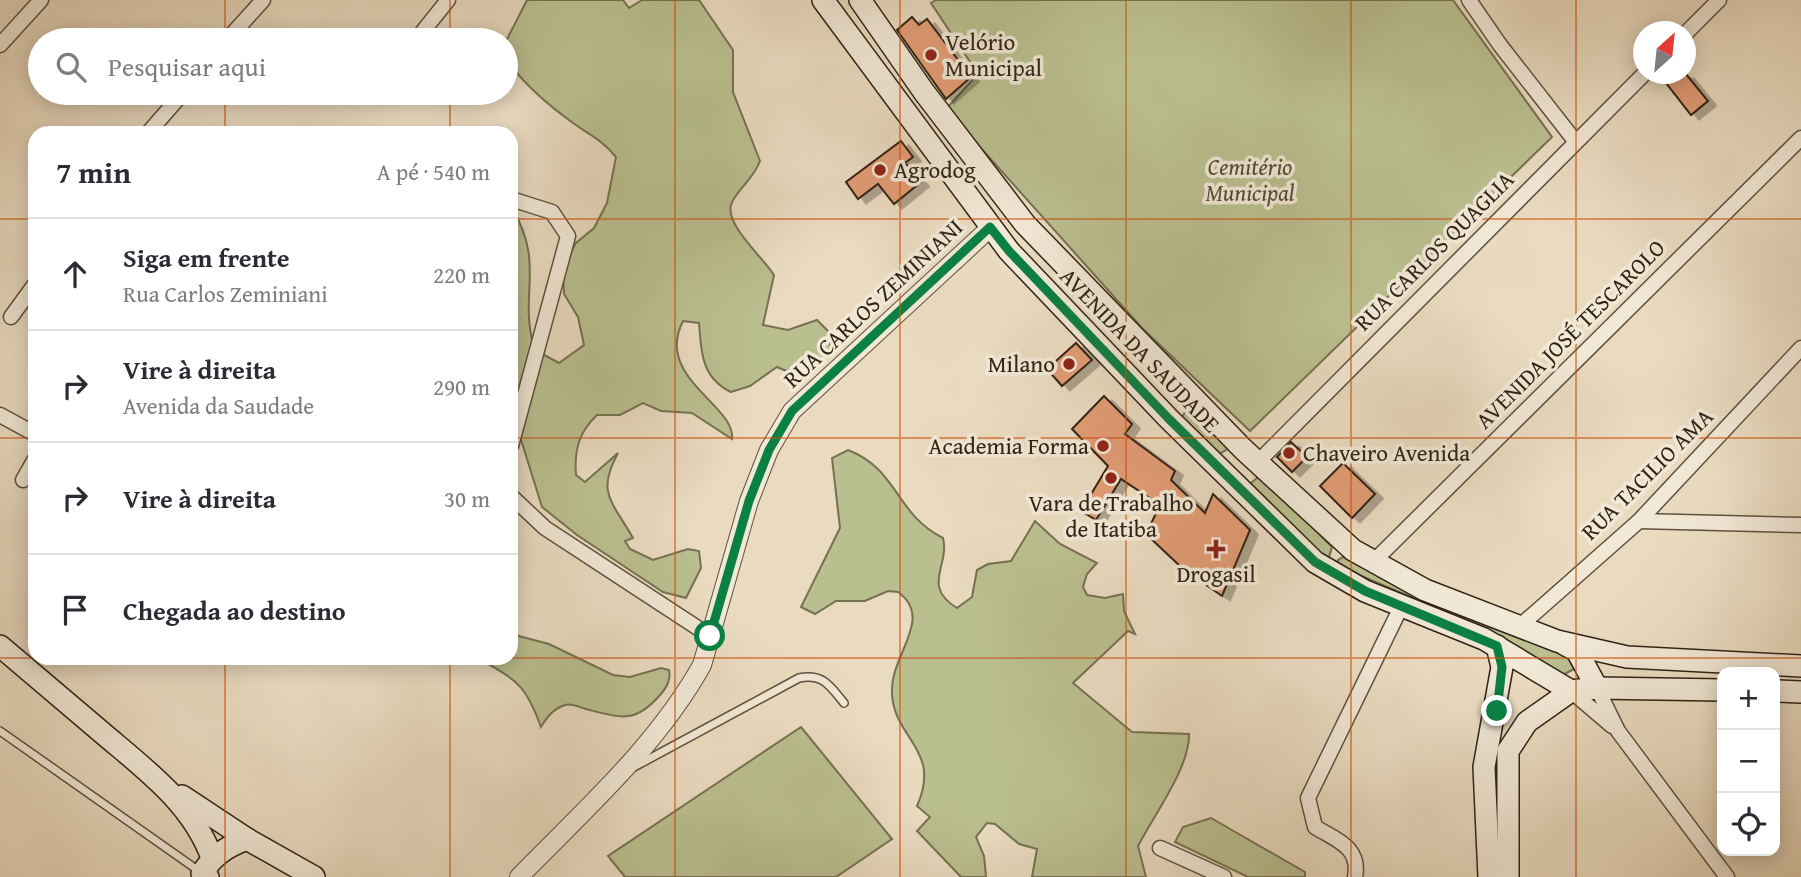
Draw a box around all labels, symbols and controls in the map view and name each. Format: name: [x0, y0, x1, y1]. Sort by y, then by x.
north arrow: [1633, 21, 1696, 84]
place label: Velório Municipal: [945, 25, 1042, 84]
search box: [28, 28, 518, 105]
text: Pesquisar aqui: [108, 47, 266, 86]
marker: Velório Municipal: [923, 47, 939, 63]
icon: search: [52, 48, 90, 86]
text: 7 min: [56, 150, 131, 194]
park label: Cemitério Municipal: [1205, 150, 1295, 209]
place label: Agrodog: [894, 153, 976, 186]
text: A pé · 540 m: [377, 155, 490, 188]
marker: Agrodog: [872, 162, 888, 178]
street label: RUA CARLOS QUAGLIA: [1346, 163, 1521, 338]
street label: RUA CARLOS ZEMINIANI: [776, 211, 970, 395]
street label: AVENIDA JOSÉ TESCAROLO: [1467, 231, 1672, 436]
text: Siga em frente: [123, 238, 290, 277]
icon: ahead: [56, 255, 94, 293]
text: 220 m: [433, 258, 490, 291]
street label: AVENIDA DA SAUDADE: [1053, 260, 1228, 439]
text: Rua Carlos Zeminiani: [123, 277, 328, 310]
place label: Milano: [988, 347, 1055, 380]
text: Vire à direita: [123, 350, 276, 389]
marker: Milano: [1061, 356, 1077, 372]
icon: right: [56, 367, 94, 405]
text: 290 m: [433, 370, 490, 403]
text: Avenida da Saudade: [123, 389, 314, 422]
street label: RUA TACILIO AMA: [1573, 400, 1720, 547]
place label: Academia Forma: [929, 429, 1089, 462]
place label: Chaveiro Avenida: [1303, 436, 1470, 469]
marker: Academia Forma: [1095, 438, 1111, 454]
marker: Chaveiro Avenida: [1281, 445, 1297, 461]
marker: Vara de Trabalho de Itatiba: [1103, 470, 1119, 486]
icon: right: [56, 479, 94, 517]
text: Vire à direita: [123, 479, 276, 518]
text: 30 m: [444, 482, 490, 515]
place label: Vara de Trabalho de Itatiba: [1029, 486, 1193, 545]
marker: Drogasil: [1208, 541, 1224, 557]
place label: Drogasil: [1176, 557, 1256, 590]
icon: arrive: [56, 591, 94, 629]
text: Chegada ao destino: [123, 591, 346, 630]
route start: [694, 620, 725, 651]
map controls: [1717, 667, 1780, 856]
button: +: [1717, 667, 1780, 730]
route end: [1481, 695, 1512, 726]
button: −: [1717, 730, 1780, 793]
button: locate: [1717, 793, 1780, 856]

